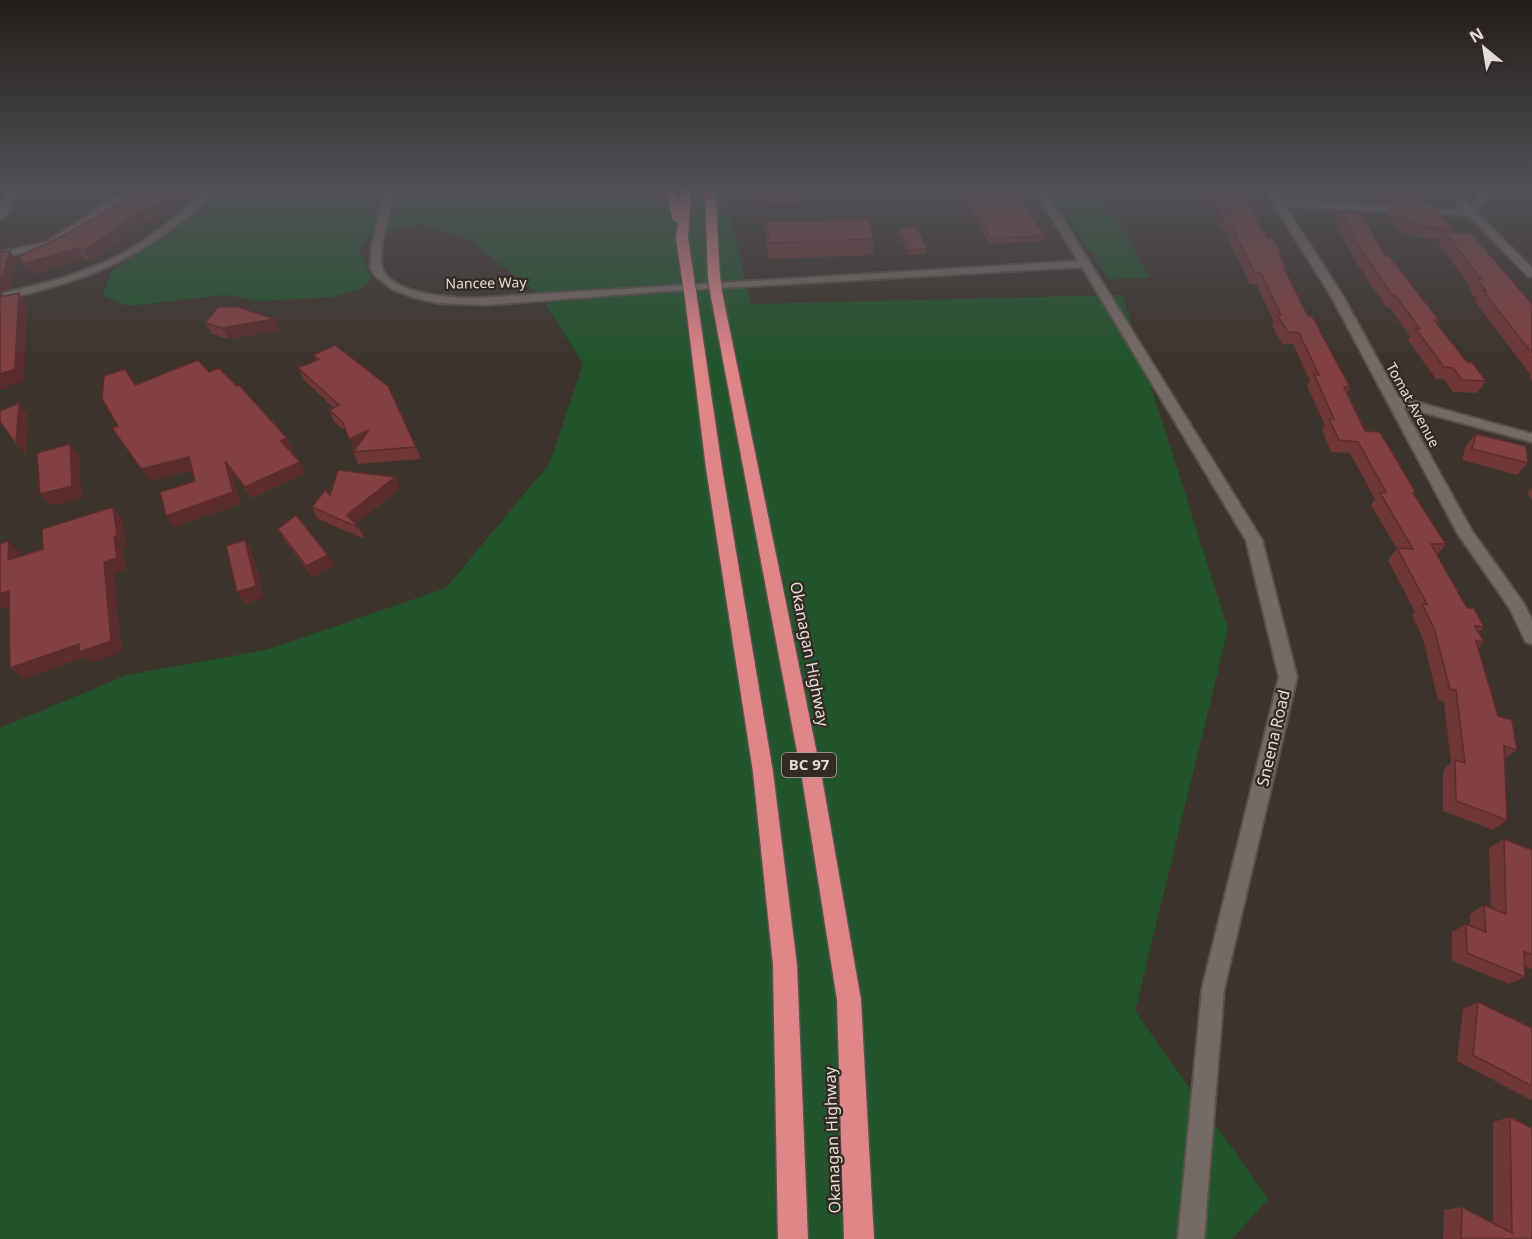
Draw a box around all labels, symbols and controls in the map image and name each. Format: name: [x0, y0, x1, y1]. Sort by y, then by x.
north arrow: [1454, 18, 1514, 78]
text: N: [1465, 22, 1488, 48]
street label: Nancee Way: [445, 272, 528, 293]
street label: Tomat Avenue: [1382, 359, 1445, 451]
street label: Okanagan Highway: [785, 580, 835, 729]
street label: Sneena Road: [1251, 688, 1295, 788]
road number: BC 97: [782, 753, 836, 777]
street label: Okanagan Highway: [818, 1065, 846, 1214]

